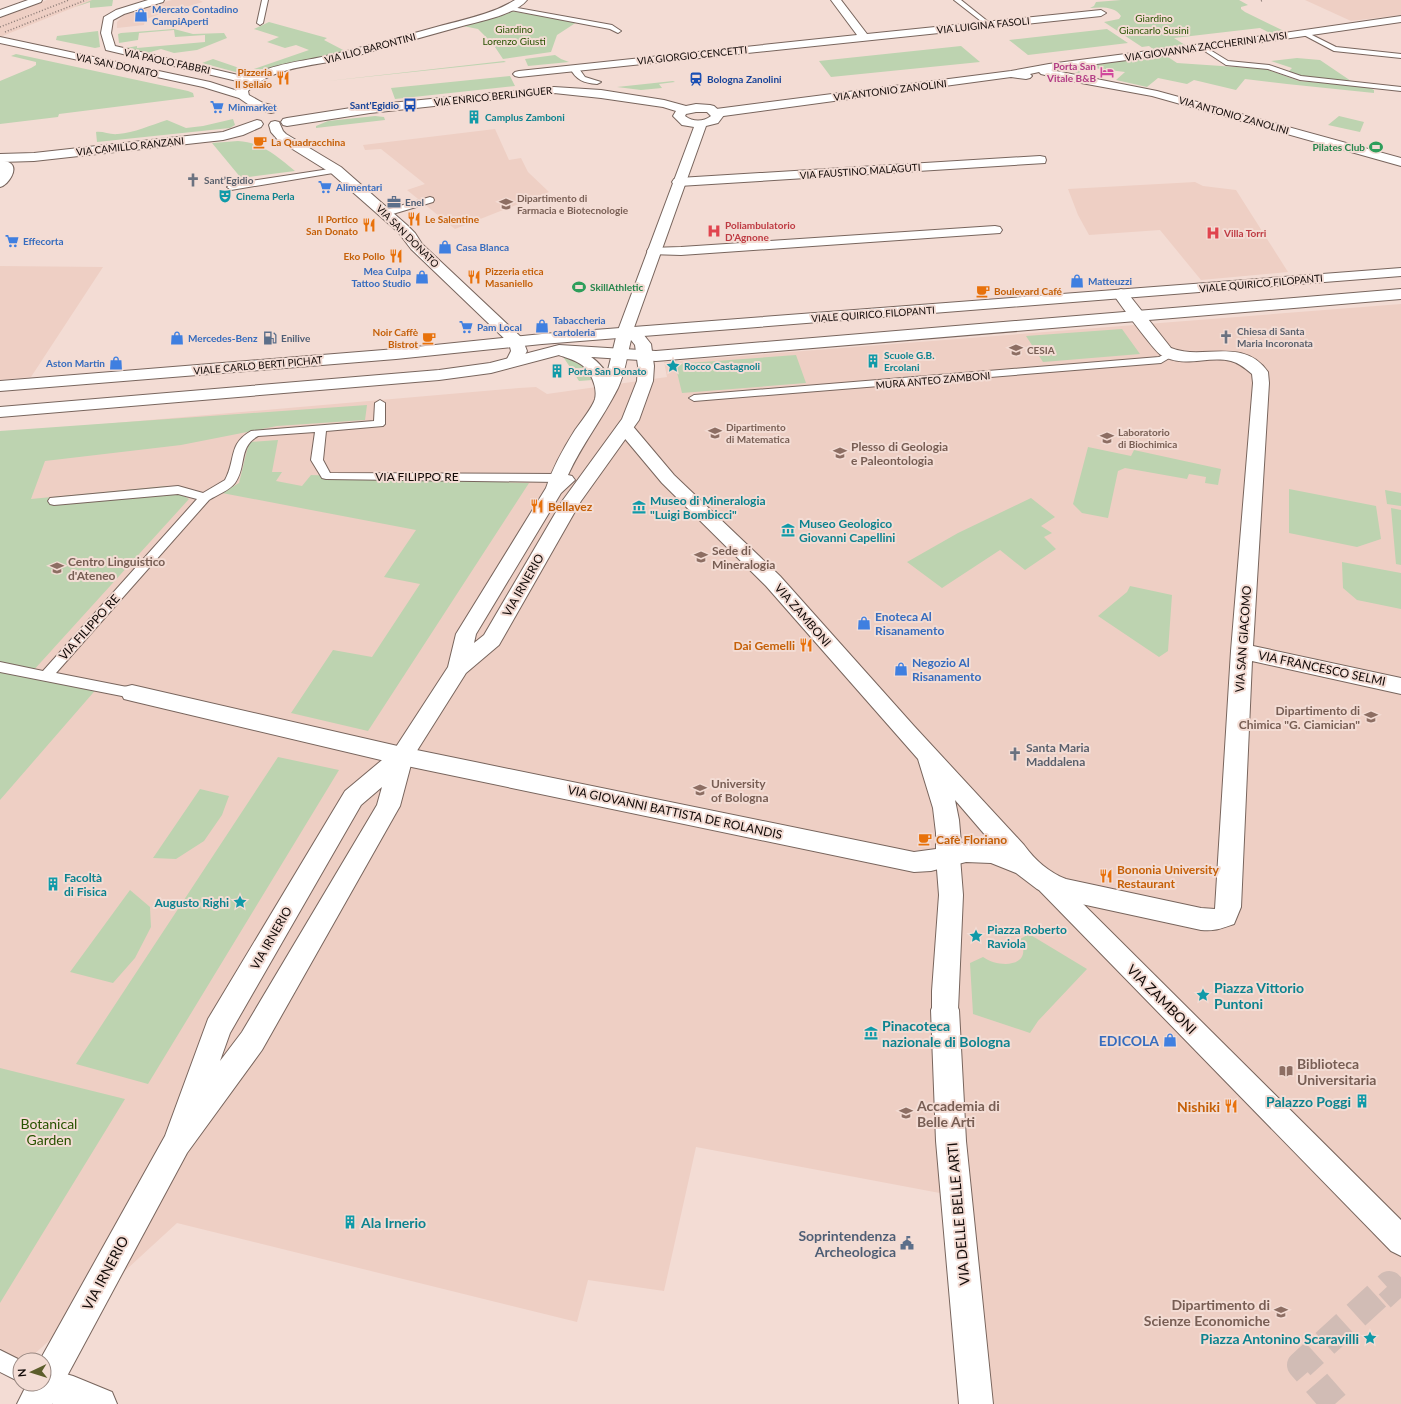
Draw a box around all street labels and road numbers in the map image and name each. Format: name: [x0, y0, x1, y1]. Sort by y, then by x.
street label: VIA LUIGINA FASOLI: [936, 14, 1030, 36]
street label: VIA GIOVANNA ZACCHERINI ALVISI: [1124, 29, 1288, 63]
street label: VIA ILIO BARONTINI: [323, 30, 417, 66]
street label: VIA GIORGIO CENCETTI: [636, 43, 748, 67]
street label: VIA PAOLO FABBRI: [123, 46, 211, 76]
street label: VIA SAN DONATO: [75, 50, 159, 80]
street label: VIA ANTONIO ZANOLINI: [833, 77, 947, 103]
street label: VIA ENRICO BERLINGUER: [433, 84, 553, 108]
street label: VIA ANTONIO ZANOLINI: [1178, 94, 1290, 136]
street label: VIA CAMILLO RANZANI: [75, 134, 185, 158]
street label: VIA FAUSTINO MALAGUTI: [799, 161, 921, 181]
street label: VIA SAN DONATO: [374, 202, 442, 270]
street label: VIALE QUIRICO FILOPANTI: [1199, 272, 1323, 294]
street label: VIALE QUIRICO FILOPANTI: [811, 304, 935, 324]
street label: VIALE CARLO BERTI PICHAT: [193, 353, 323, 377]
street label: MURA ANTEO ZAMBONI: [875, 369, 991, 391]
street label: VIA FILIPPO RE: [375, 469, 459, 484]
street label: VIA IRNERIO: [499, 551, 547, 619]
street label: VIA ZAMBONI: [772, 580, 834, 650]
street label: VIA SAN GIACOMO: [1232, 585, 1254, 693]
street label: VIA FILIPPO RE: [55, 591, 123, 663]
street label: VIA FRANCESCO SELMI: [1257, 647, 1387, 689]
street label: VIA GIOVANNI BATTISTA DE ROLANDIS: [566, 782, 784, 842]
street label: VIA IRNERIO: [247, 904, 295, 972]
street label: VIA ZAMBONI: [1124, 961, 1200, 1037]
street label: VIA DELLE BELLE ARTI: [943, 1142, 973, 1286]
street label: VIA IRNERIO: [78, 1233, 132, 1313]

